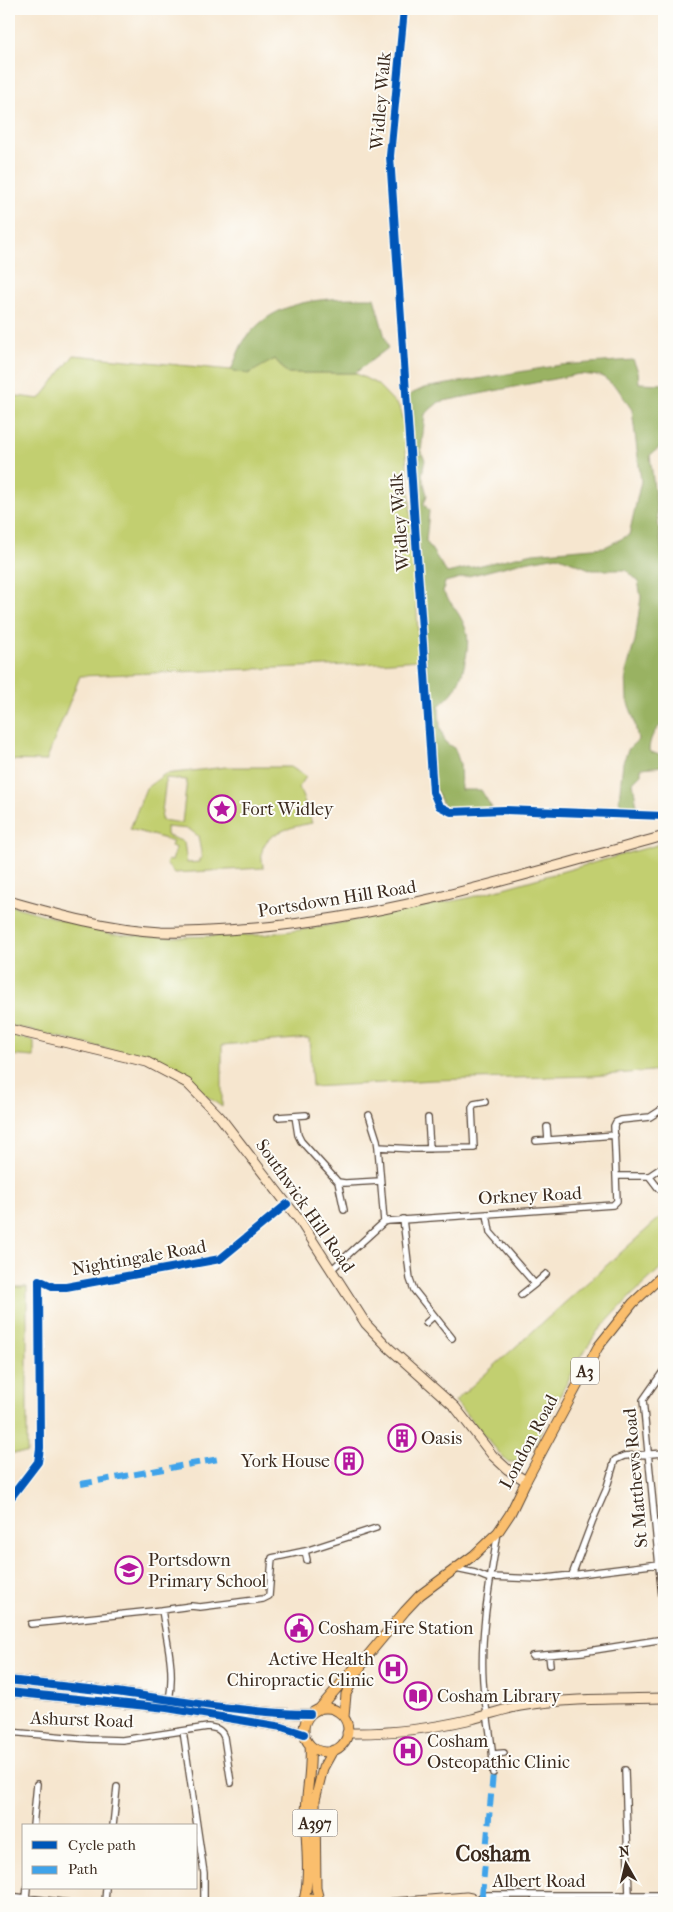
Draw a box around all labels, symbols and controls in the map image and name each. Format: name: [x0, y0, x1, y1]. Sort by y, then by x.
street label: Widley Walk: [366, 50, 396, 152]
street label: Widley Walk: [386, 471, 414, 573]
place icon: Fort Widley: [207, 794, 237, 824]
place label: Fort Widley: [241, 799, 335, 820]
street label: Portsdown Hill Road: [256, 876, 418, 922]
street label: Southwick Hill Road: [251, 1135, 359, 1277]
street label: Orkney Road: [478, 1183, 582, 1209]
street label: Nightingale Road: [70, 1236, 208, 1280]
road number: A3: [571, 1358, 599, 1384]
street label: London Road: [495, 1391, 563, 1493]
street label: St Matthews Road: [619, 1407, 653, 1549]
building icon: Oasis: [387, 1423, 417, 1453]
place label: Oasis: [421, 1428, 463, 1449]
building icon: York House: [334, 1446, 364, 1476]
place label: York House: [240, 1451, 330, 1472]
place label: Portsdown Primary School: [148, 1550, 267, 1592]
school or university icon: Portsdown Primary School: [114, 1555, 144, 1585]
public building icon: Cosham Fire Station: [284, 1613, 314, 1643]
place label: Cosham Fire Station: [318, 1618, 474, 1639]
place label: Active Health Chiropractic Clinic: [227, 1649, 374, 1691]
hospital icon: Active Health Chiropractic Clinic: [378, 1654, 408, 1684]
library icon: Cosham Library: [403, 1681, 433, 1711]
place label: Cosham Library: [437, 1686, 562, 1707]
street label: Ashurst Road: [29, 1708, 134, 1732]
place label: Cosham Osteopathic Clinic: [427, 1731, 570, 1773]
hospital icon: Cosham Osteopathic Clinic: [393, 1736, 423, 1766]
road number: A397: [292, 1810, 338, 1836]
legend: [22, 1824, 198, 1890]
text: Cycle path: [68, 1836, 136, 1854]
north arrow: [600, 1840, 650, 1890]
district label: Cosham: [456, 1841, 531, 1867]
text: N: [618, 1842, 631, 1861]
text: Path: [68, 1860, 98, 1878]
street label: Albert Road: [492, 1871, 586, 1892]

